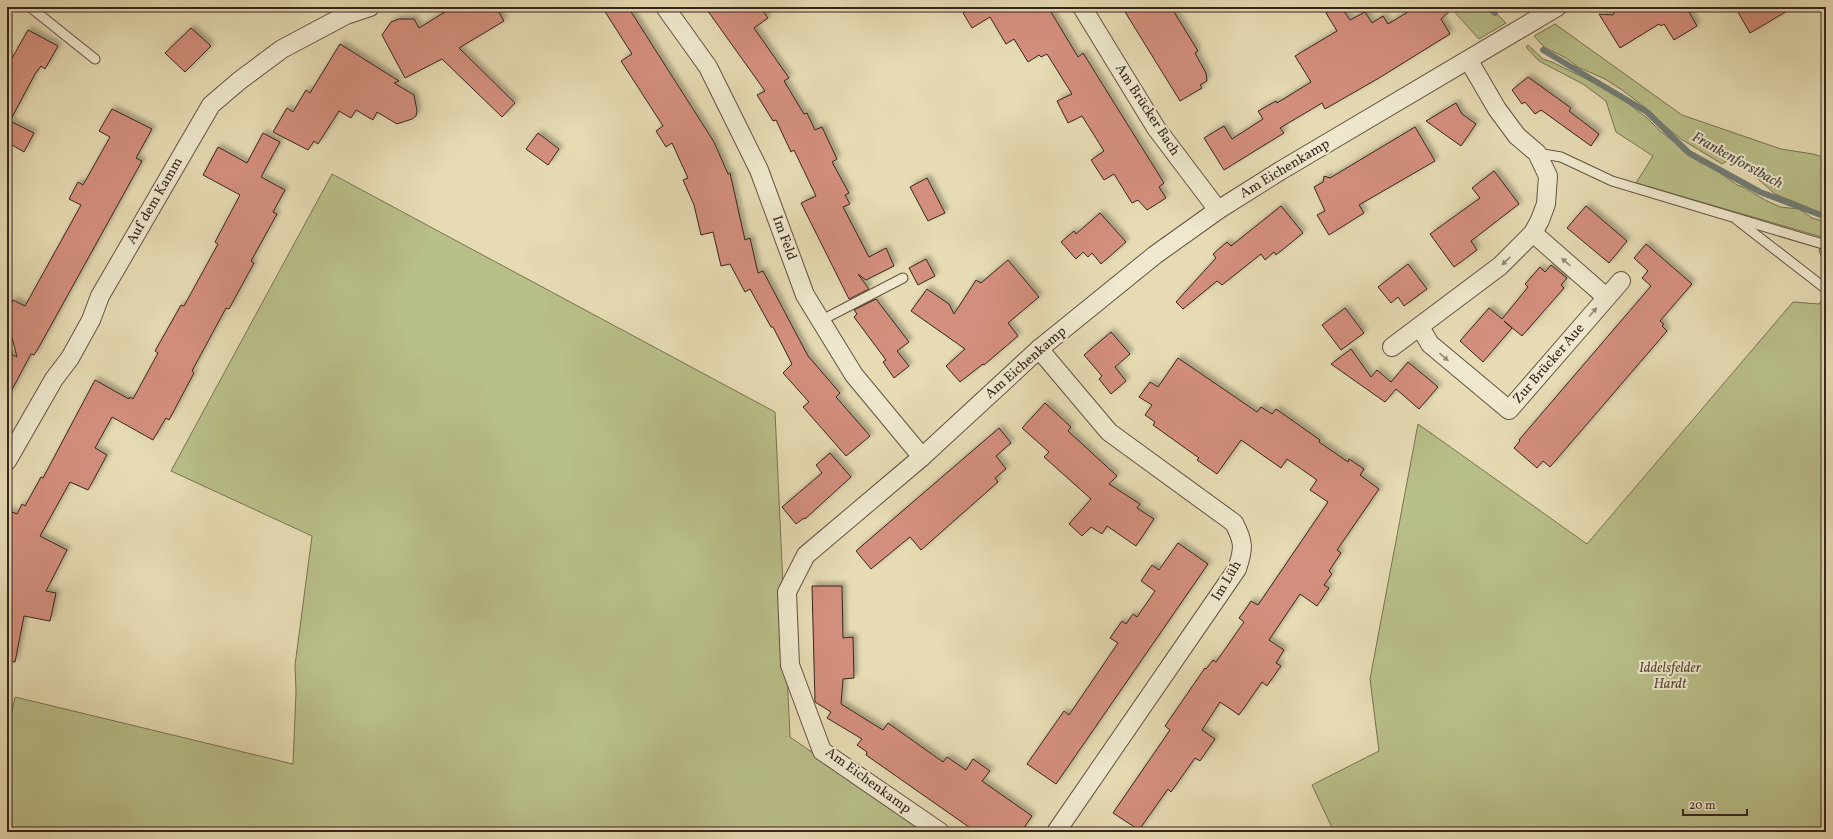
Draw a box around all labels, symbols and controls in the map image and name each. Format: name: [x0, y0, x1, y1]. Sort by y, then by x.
street label: Am Brücker Bach: [1110, 60, 1184, 160]
water label: Frankenforstbach: [1688, 127, 1786, 195]
street label: Am Eichenkamp: [1236, 135, 1334, 203]
street label: Auf dem Kamm: [122, 154, 188, 248]
street label: Im Feld: [767, 213, 801, 263]
one-way arrow: [1501, 256, 1511, 266]
one-way arrow: [1560, 258, 1571, 267]
one-way arrow: [1589, 306, 1598, 317]
street label: Zur Brücker Aue: [1509, 320, 1589, 408]
street label: Am Eichenkamp: [981, 322, 1071, 404]
one-way arrow: [1439, 352, 1450, 361]
street label: Im Lüh: [1207, 557, 1247, 605]
park label: Iddelsfelder Hardt: [1639, 659, 1702, 694]
street label: Am Eichenkamp: [821, 743, 915, 819]
scale bar: [1683, 791, 1747, 817]
text: 20 m: [1689, 798, 1716, 814]

